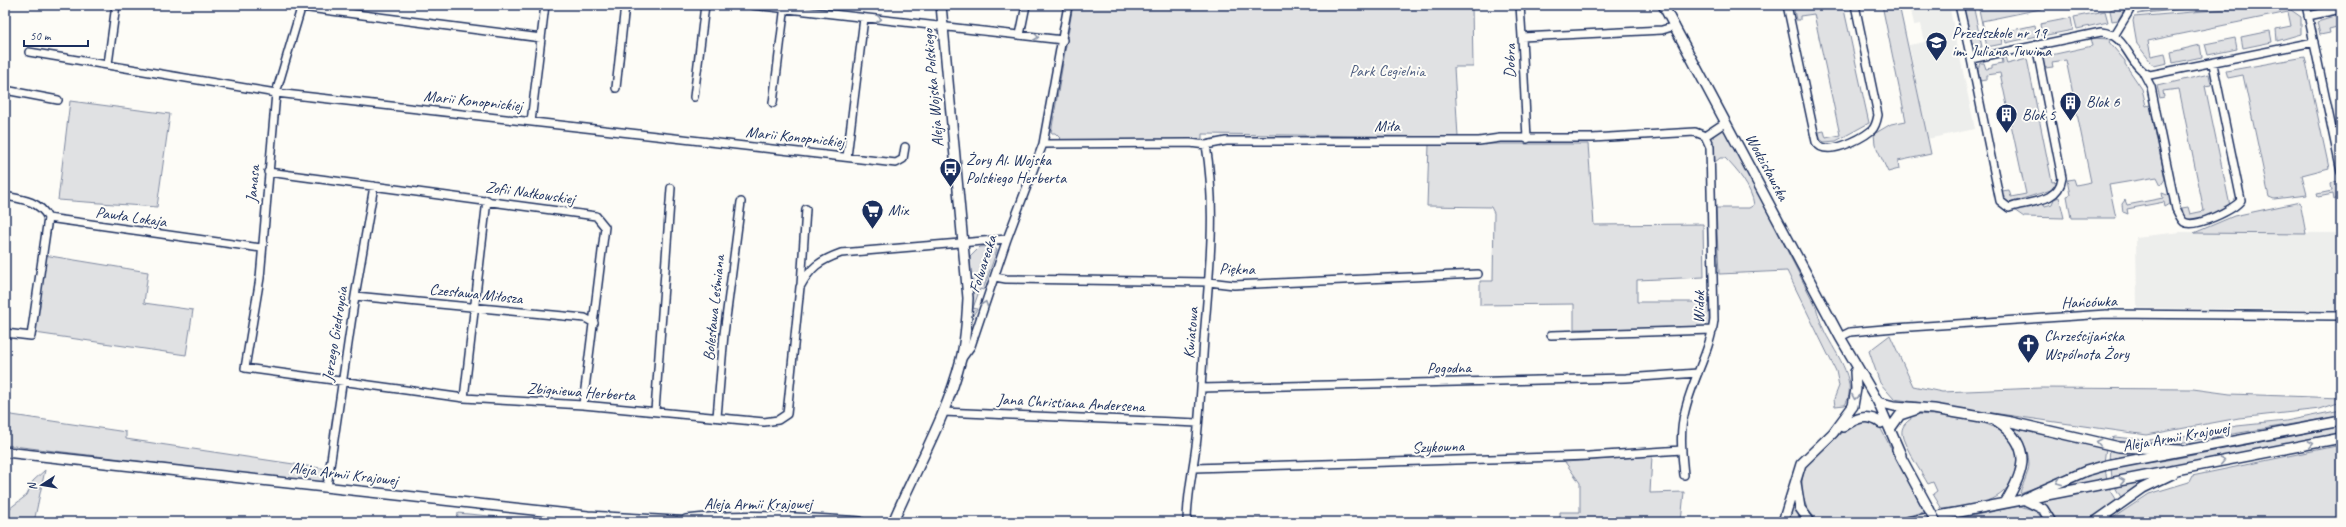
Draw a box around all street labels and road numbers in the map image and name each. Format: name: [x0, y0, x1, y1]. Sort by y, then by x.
street label: Aleja Wojska Polskiego: [918, 26, 948, 148]
street label: Dobra: [1500, 42, 1520, 78]
street label: Marii Konopnickiej: [423, 86, 525, 116]
street label: Miła: [1374, 116, 1401, 136]
street label: Marii Konopnickiej: [745, 122, 847, 152]
street label: Wodzisławska: [1741, 130, 1794, 205]
street label: Janasa: [241, 163, 265, 204]
street label: Zofii Nałkowskiej: [484, 177, 578, 210]
street label: Pawła Lokaja: [94, 202, 169, 232]
street label: Folwarecka: [964, 232, 1002, 295]
street label: Bolesława Leśmiana: [699, 253, 730, 362]
street label: Piękna: [1219, 259, 1256, 279]
street label: Czesława Miłosza: [429, 279, 525, 309]
street label: Jerzego Giedroycia: [317, 284, 353, 384]
street label: Widok: [1688, 289, 1710, 324]
street label: Hańcówka: [2061, 291, 2118, 313]
street label: Kwiatowa: [1179, 306, 1203, 359]
street label: Pogodna: [1427, 358, 1473, 378]
street label: Zbigniewa Herberta: [526, 378, 637, 406]
street label: Jana Christiana Andersena: [996, 389, 1147, 417]
street label: Aleja Armii Krajowej: [2121, 417, 2234, 456]
street label: Szykowna: [1412, 436, 1466, 458]
street label: Aleja Armii Krajowej: [289, 458, 401, 491]
street label: Aleja Armii Krajowej: [704, 494, 815, 514]

